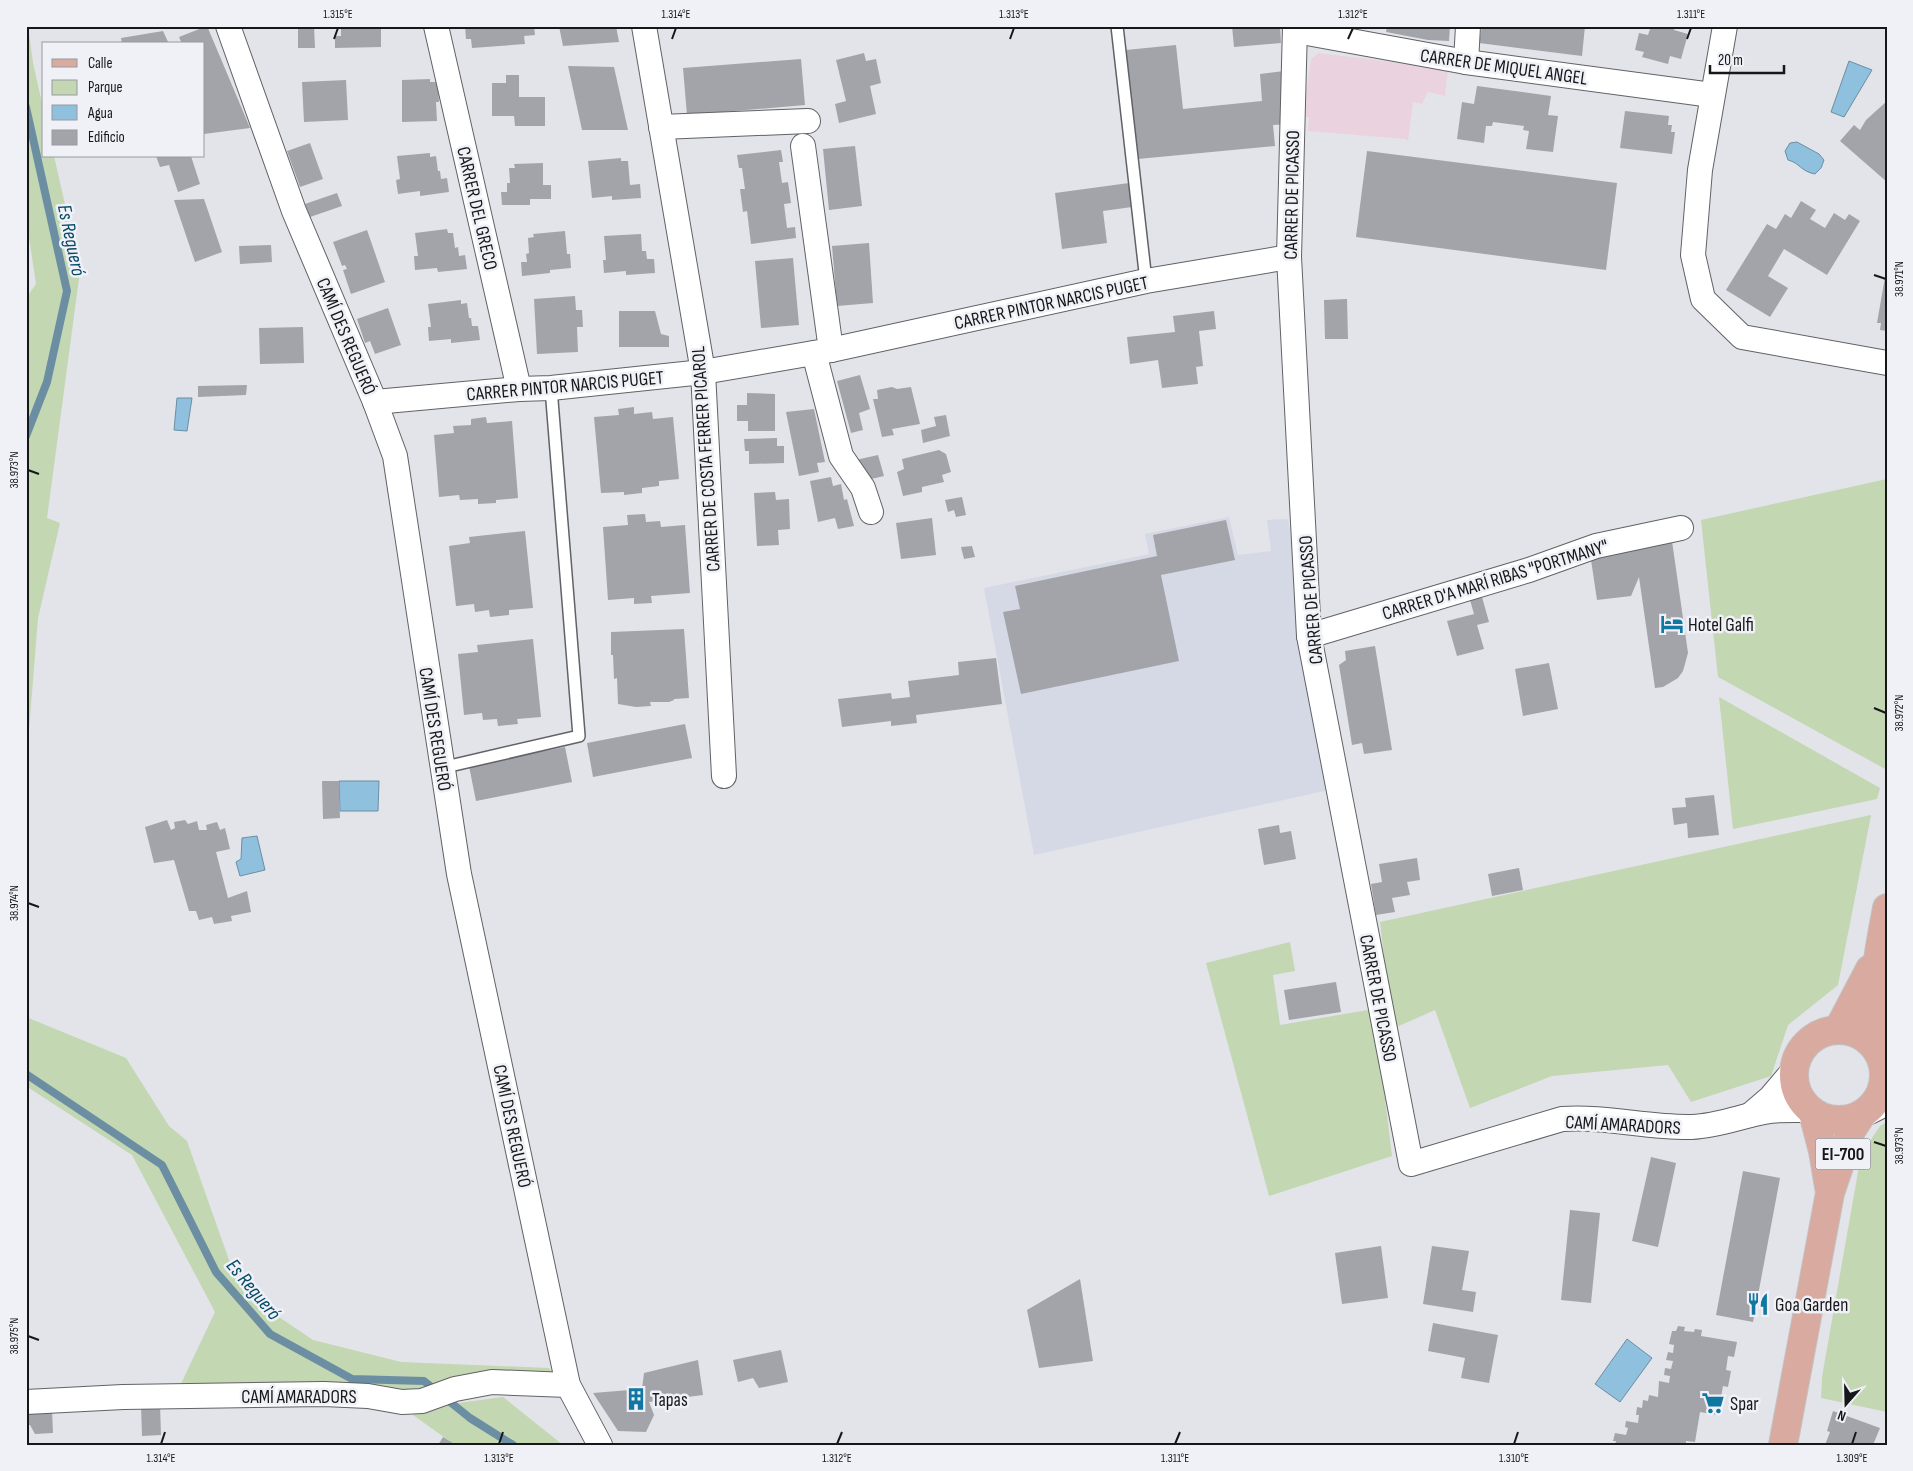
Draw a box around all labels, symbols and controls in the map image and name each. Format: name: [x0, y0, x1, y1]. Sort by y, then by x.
text: 1.315°E: [323, 7, 353, 22]
text: 1.314°E: [661, 7, 691, 22]
text: 1.313°E: [999, 7, 1029, 22]
text: 1.312°E: [1338, 7, 1368, 22]
text: 1.311°E: [1677, 7, 1705, 22]
legend: [42, 42, 205, 158]
scale bar: [1710, 42, 1784, 74]
street label: CARRER DE MIQUEL ANGEL: [1419, 44, 1589, 91]
text: 20 m: [1718, 51, 1743, 70]
text: Calle: [88, 54, 112, 73]
text: Parque: [88, 78, 123, 97]
text: Agua: [87, 104, 113, 123]
text: Edificio: [88, 128, 125, 147]
street label: CARRER DE PICASSO: [1280, 130, 1305, 260]
street label: CARRER DEL GRECO: [451, 144, 502, 272]
water label: Es Regueró: [52, 202, 90, 278]
text: 38.971°N: [1892, 261, 1907, 297]
street label: CARRER PINTOR NARCIS PUGET: [952, 272, 1151, 335]
street label: CAMÍ DES REGUERÓ: [311, 275, 381, 399]
street label: CARRER DE COSTA FERRER PICAROL: [687, 345, 726, 572]
street label: CARRER PINTOR NARCIS PUGET: [466, 366, 665, 407]
text: 38.973°N: [7, 451, 22, 489]
street label: CARRER DE PICASSO: [1294, 534, 1329, 665]
street label: CARRER D'A MARÍ RIBAS "PORTMANY": [1380, 535, 1611, 626]
hotel icon: Hotel Galfi: [1659, 611, 1685, 637]
place label: Hotel Galfi: [1688, 614, 1754, 637]
street label: CAMÍ DES REGUERÓ: [413, 666, 456, 793]
text: 38.972°N: [1892, 695, 1907, 731]
text: 38.974°N: [7, 885, 22, 921]
street label: CARRER DE PICASSO: [1354, 933, 1401, 1064]
street label: CAMÍ DES REGUERÓ: [487, 1063, 536, 1190]
street label: CAMÍ AMARADORS: [1565, 1111, 1681, 1140]
text: 38.973°N: [1892, 1127, 1907, 1165]
road number: EI-700: [1816, 1138, 1870, 1170]
water label: Es Regueró: [221, 1254, 286, 1325]
restaurant icon: Goa Garden: [1745, 1291, 1771, 1317]
place label: Goa Garden: [1775, 1294, 1848, 1317]
text: 38.975°N: [7, 1318, 22, 1354]
north arrow: [1820, 1378, 1870, 1428]
street label: CAMÍ AMARADORS: [241, 1386, 357, 1409]
building icon: Tapas: [623, 1386, 649, 1412]
place label: Tapas: [652, 1389, 688, 1412]
supermarket icon: Spar: [1700, 1390, 1726, 1416]
place label: Spar: [1730, 1393, 1759, 1416]
text: N: [1835, 1406, 1848, 1425]
text: 1.314°E: [146, 1451, 176, 1466]
text: 1.313°E: [484, 1451, 514, 1466]
text: 1.312°E: [822, 1451, 852, 1466]
text: 1.311°E: [1161, 1451, 1189, 1466]
text: 1.310°E: [1499, 1451, 1529, 1466]
text: 1.309°E: [1836, 1451, 1868, 1466]

